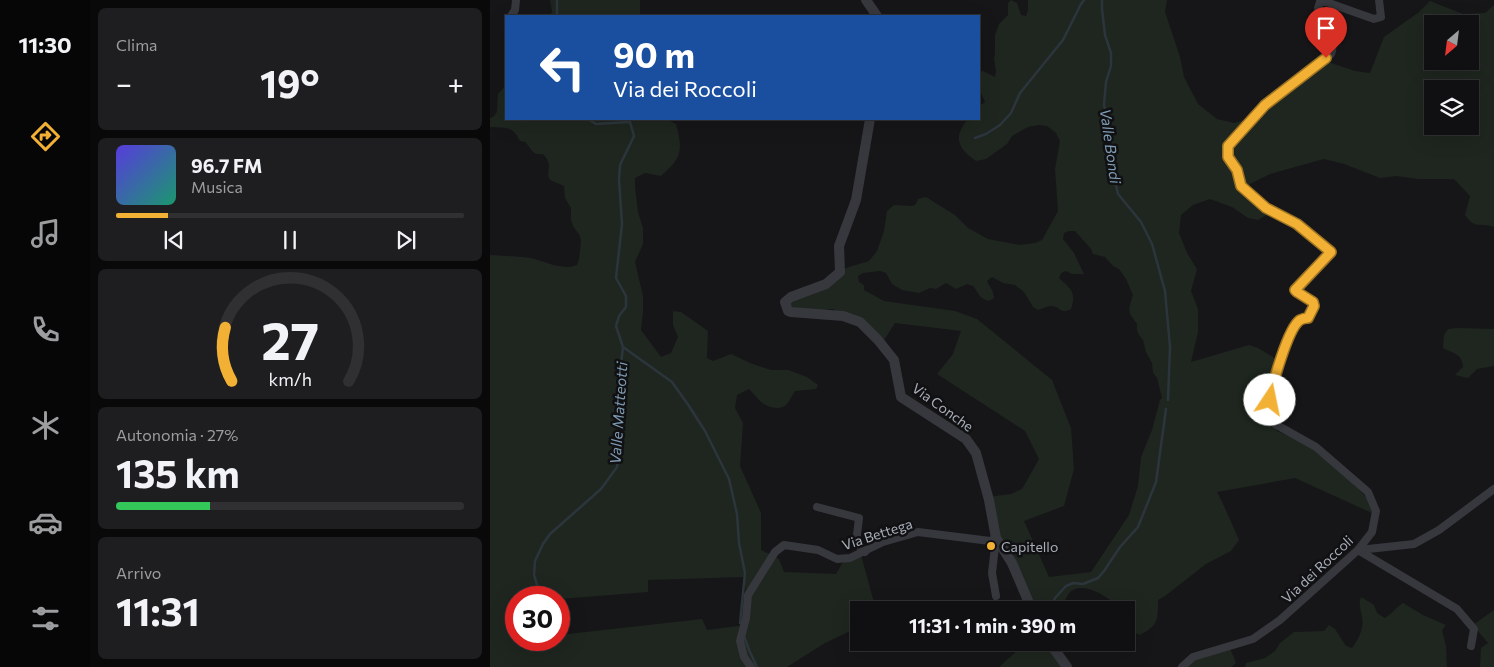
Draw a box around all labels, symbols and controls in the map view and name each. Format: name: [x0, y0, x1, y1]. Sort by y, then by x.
pin: [1305, 7, 1347, 58]
icon: arrive: [1312, 14, 1340, 42]
north arrow: [1424, 15, 1479, 70]
map controls: [1424, 15, 1479, 135]
text: 11:30: [18, 31, 72, 58]
text: 90 m: [613, 32, 695, 75]
text: Clima: [116, 35, 157, 54]
icon: left: [530, 35, 595, 100]
text: 19°: [260, 59, 320, 106]
text: −: [116, 66, 132, 100]
text: +: [448, 66, 464, 100]
text: Via dei Roccoli: [613, 75, 757, 102]
button: layers: [1424, 80, 1479, 135]
water label: Valle Bondi: [1097, 107, 1125, 186]
icon: directions: [28, 119, 63, 154]
text: 96.7 FM: [191, 154, 262, 177]
text: Musica: [191, 177, 243, 196]
icon: music: [28, 216, 63, 251]
icon: previous: [160, 226, 188, 254]
icon: pause: [276, 226, 304, 254]
icon: next: [392, 226, 420, 254]
text: 27: [261, 307, 319, 371]
icon: phone: [28, 312, 63, 347]
water label: Valle Matteotti: [605, 360, 631, 465]
text: km/h: [268, 368, 312, 390]
position arrow: [1243, 373, 1295, 425]
street label: Via Conche: [909, 379, 977, 435]
icon: climate: [28, 408, 63, 443]
text: Autonomia · 27%: [116, 425, 238, 444]
text: 135 km: [116, 449, 240, 496]
icon: car: [28, 505, 63, 540]
street label: Via Bettega: [840, 515, 914, 553]
street label: Via dei Roccoli: [1278, 532, 1356, 606]
place label: Capitello: [1001, 538, 1058, 555]
marker: Capitello: [985, 540, 997, 552]
text: Arrivo: [116, 563, 161, 582]
speed limit sign: 30: [505, 586, 570, 651]
text: 11:31: [116, 587, 200, 634]
icon: filters: [28, 601, 63, 636]
text: 11:31 · 1 min · 390 m: [909, 614, 1076, 637]

